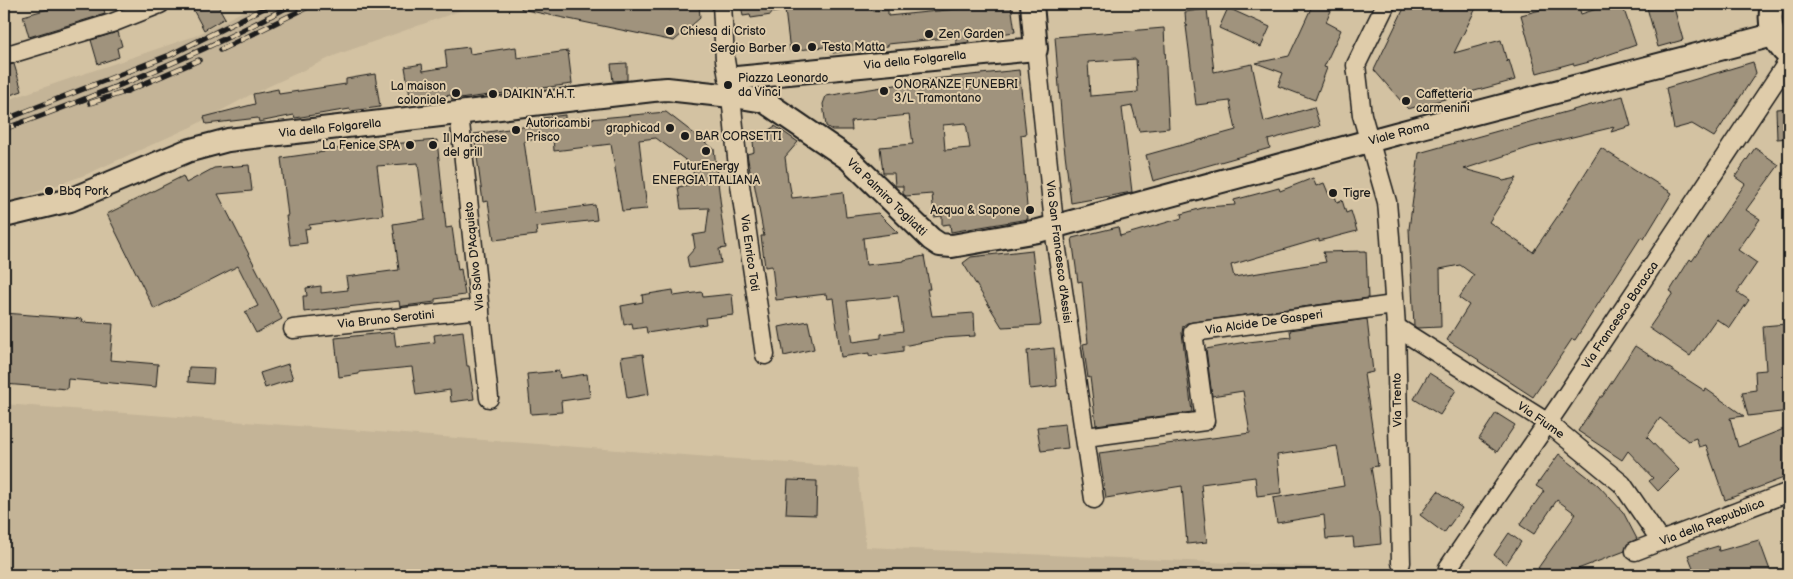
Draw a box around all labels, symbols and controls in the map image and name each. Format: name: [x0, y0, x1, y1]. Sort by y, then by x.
place label: Chiesa di Cristo: [680, 24, 766, 39]
marker: Chiesa di Cristo: [664, 25, 676, 37]
place label: Zen Garden: [938, 27, 1004, 42]
marker: Zen Garden: [923, 28, 935, 40]
place label: Testa Matta: [822, 40, 886, 55]
place label: Sergio Barber: [710, 41, 787, 56]
marker: Testa Matta: [806, 41, 818, 53]
marker: Sergio Barber: [790, 42, 802, 54]
street label: Via della Folgarella: [863, 48, 967, 73]
place label: Piazza Leonardo da Vinci: [738, 71, 829, 100]
place label: ONORANZE FUNEBRI 3/L Tramontano: [894, 77, 1018, 106]
place label: La maison coloniale: [390, 79, 446, 108]
marker: Piazza Leonardo da Vinci: [722, 79, 734, 91]
marker: ONORANZE FUNEBRI 3/L Tramontano: [878, 85, 890, 97]
marker: La maison coloniale: [450, 87, 462, 99]
place label: DAIKIN A.H.T.: [503, 87, 575, 102]
place label: Caffetteria carmenini: [1416, 87, 1473, 116]
marker: DAIKIN A.H.T.: [487, 88, 499, 100]
marker: Caffetteria carmenini: [1400, 95, 1412, 107]
street label: Via della Folgarella: [278, 116, 382, 141]
place label: Autoricambi Prisco: [526, 116, 590, 145]
street label: Viale Roma: [1367, 118, 1431, 149]
place label: graphicad: [606, 121, 660, 136]
marker: graphicad: [664, 122, 676, 134]
marker: Autoricambi Prisco: [510, 124, 522, 136]
place label: BAR CORSETTI: [695, 129, 782, 144]
marker: BAR CORSETTI: [679, 130, 691, 142]
place label: Il Marchese del grill: [443, 131, 507, 160]
place label: La Fenice SPA: [322, 138, 401, 153]
marker: La Fenice SPA: [404, 139, 416, 151]
marker: Il Marchese del grill: [427, 139, 439, 151]
marker: FuturEnergy ENERGIA ITALIANA: [700, 145, 712, 157]
street label: Via Palmiro Togliatti: [844, 155, 930, 240]
place label: FuturEnergy ENERGIA ITALIANA: [652, 159, 761, 188]
street label: Via San Francesco d'Assisi: [1042, 180, 1075, 325]
place label: Bbq Pork: [59, 184, 108, 199]
marker: Bbq Pork: [43, 185, 55, 197]
place label: Tigre: [1343, 186, 1371, 201]
marker: Tigre: [1327, 187, 1339, 199]
street label: Via Salvo D'Acquisto: [461, 201, 488, 311]
place label: Acqua & Sapone: [930, 203, 1020, 218]
marker: Acqua & Sapone: [1024, 204, 1036, 216]
street label: Via Enrico Toti: [737, 214, 762, 293]
street label: Via Francesco Baracca: [1579, 259, 1662, 372]
street label: Via Bruno Serotini: [337, 307, 435, 332]
street label: Via Alcide De Gasperi: [1204, 307, 1324, 338]
street label: Via Trento: [1390, 372, 1405, 427]
street label: Via Fiume: [1514, 399, 1567, 442]
street label: Via della Repubblica: [1658, 496, 1767, 549]

